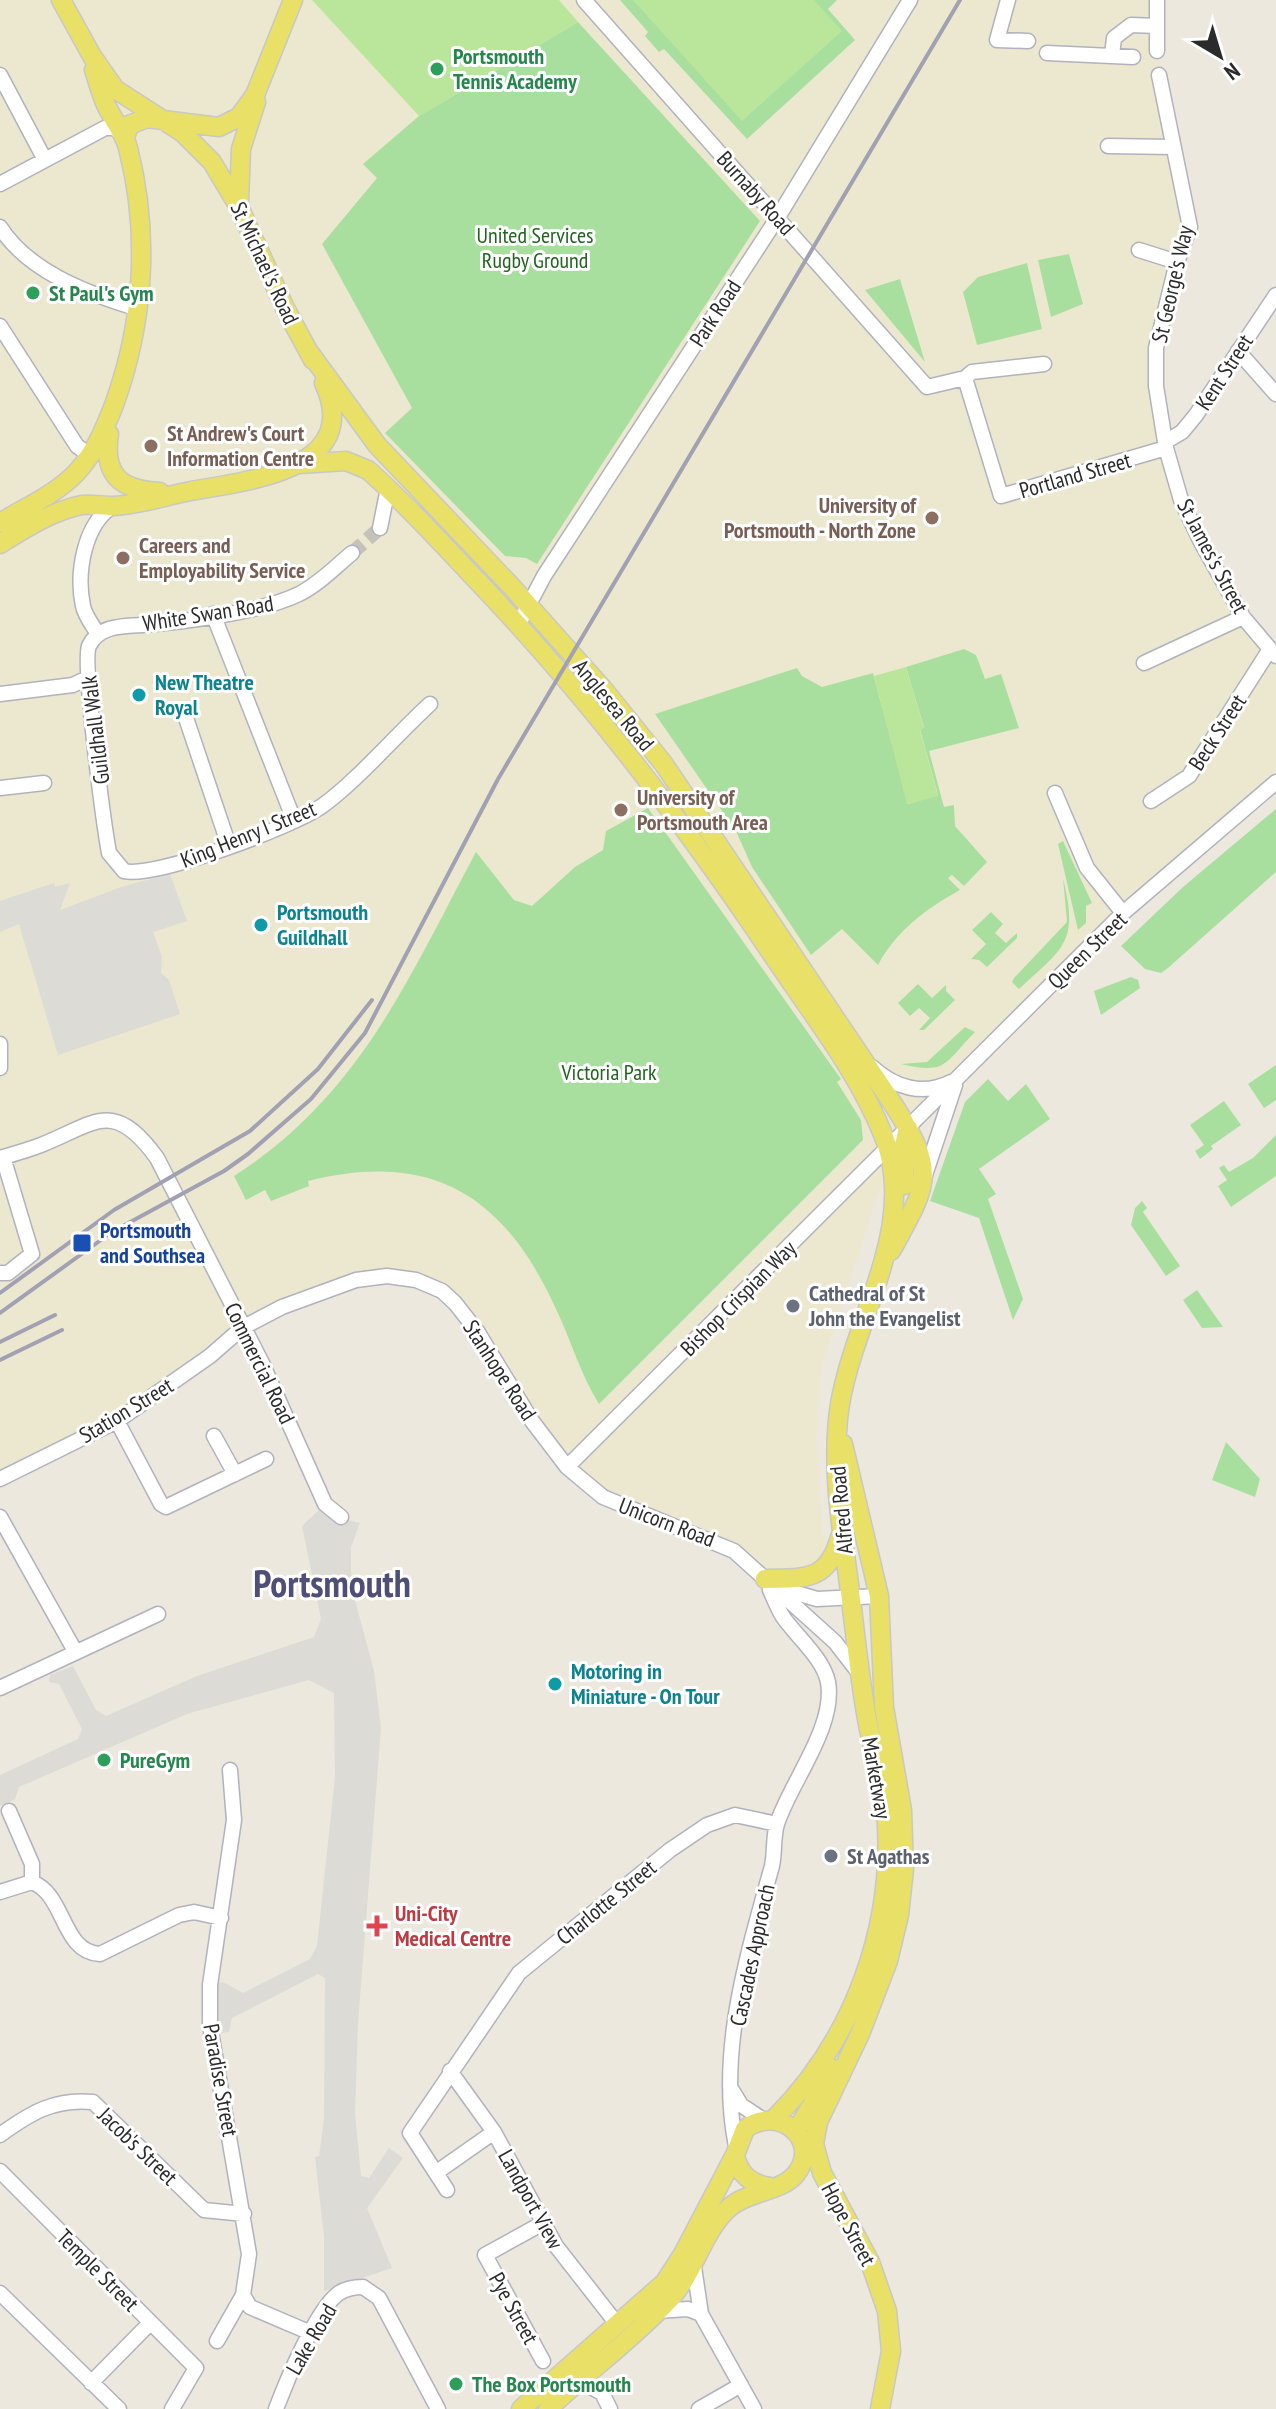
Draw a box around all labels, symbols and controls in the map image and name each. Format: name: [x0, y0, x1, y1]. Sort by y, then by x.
north arrow: [1180, 16, 1260, 96]
place label: Portsmouth Tennis Academy: [453, 42, 578, 95]
text: N: [1219, 57, 1246, 86]
marker: Portsmouth Tennis Academy: [428, 60, 446, 78]
street label: Burnaby Road: [711, 145, 801, 241]
street label: St Michael's Road: [224, 197, 306, 329]
park label: United Services Rugby Ground: [477, 221, 593, 274]
street label: St George's Way: [1145, 222, 1199, 345]
street label: Park Road: [683, 274, 747, 352]
place label: St Paul's Gym: [49, 279, 154, 307]
marker: St Paul's Gym: [24, 284, 42, 302]
street label: Kent Street: [1189, 329, 1259, 415]
place label: St Andrew's Court Information Centre: [167, 419, 314, 472]
marker: St Andrew's Court Information Centre: [142, 437, 160, 455]
street label: Portland Street: [1016, 446, 1134, 504]
place label: University of Portsmouth - North Zone: [724, 491, 917, 544]
street label: St James's Street: [1171, 494, 1255, 618]
marker: University of Portsmouth - North Zone: [923, 509, 941, 527]
place label: Careers and Employability Service: [139, 531, 305, 584]
marker: Careers and Employability Service: [114, 549, 132, 567]
street label: White Swan Road: [141, 589, 275, 637]
street label: Anglesea Road: [568, 653, 660, 757]
place label: New Theatre Royal: [155, 668, 254, 721]
street label: Guildhall Walk: [74, 674, 116, 786]
marker: New Theatre Royal: [130, 686, 148, 704]
street label: Beck Street: [1182, 689, 1252, 775]
place label: University of Portsmouth Area: [637, 783, 768, 836]
street label: King Henry I Street: [176, 794, 320, 874]
marker: University of Portsmouth Area: [612, 801, 630, 819]
place label: Portsmouth Guildhall: [277, 898, 368, 951]
street label: Queen Street: [1041, 905, 1133, 995]
marker: Portsmouth Guildhall: [252, 916, 270, 934]
park label: Victoria Park: [560, 1058, 657, 1086]
place label: Portsmouth and Southsea: [100, 1216, 205, 1269]
marker: Portsmouth and Southsea: [71, 1232, 93, 1254]
street label: Bishop Crispian Way: [674, 1234, 802, 1362]
place label: Cathedral of St John the Evangelist: [808, 1279, 961, 1332]
marker: Cathedral of St John the Evangelist: [784, 1297, 802, 1315]
street label: Commercial Road: [219, 1298, 301, 1428]
street label: Stanhope Road: [457, 1315, 543, 1425]
street label: Station Street: [74, 1371, 178, 1449]
street label: Alfred Road: [823, 1465, 859, 1555]
street label: Unicorn Road: [615, 1491, 719, 1553]
district label: Portsmouth: [253, 1558, 411, 1607]
place label: Motoring in Miniature - On Tour: [571, 1657, 720, 1710]
marker: Motoring in Miniature - On Tour: [546, 1675, 564, 1693]
street label: Marketway: [856, 1735, 898, 1822]
place label: PureGym: [120, 1746, 190, 1774]
marker: PureGym: [95, 1751, 113, 1769]
place label: St Agathas: [847, 1842, 930, 1870]
marker: St Agathas: [822, 1847, 840, 1865]
street label: Charlotte Street: [550, 1853, 662, 1951]
street label: Cascades Approach: [723, 1882, 781, 2028]
place label: Uni-City Medical Centre: [395, 1899, 511, 1952]
marker: Uni-City Medical Centre: [366, 1915, 388, 1937]
street label: Paradise Street: [197, 2021, 245, 2139]
street label: Jacob's Street: [92, 2100, 184, 2191]
street label: Landport View: [492, 2144, 570, 2254]
street label: Hope Street: [815, 2178, 883, 2270]
street label: Temple Street: [51, 2223, 145, 2317]
street label: Pye Street: [483, 2267, 545, 2349]
street label: Lake Road: [280, 2299, 342, 2379]
place label: The Box Portsmouth: [472, 2370, 631, 2398]
marker: The Box Portsmouth: [447, 2375, 465, 2393]

